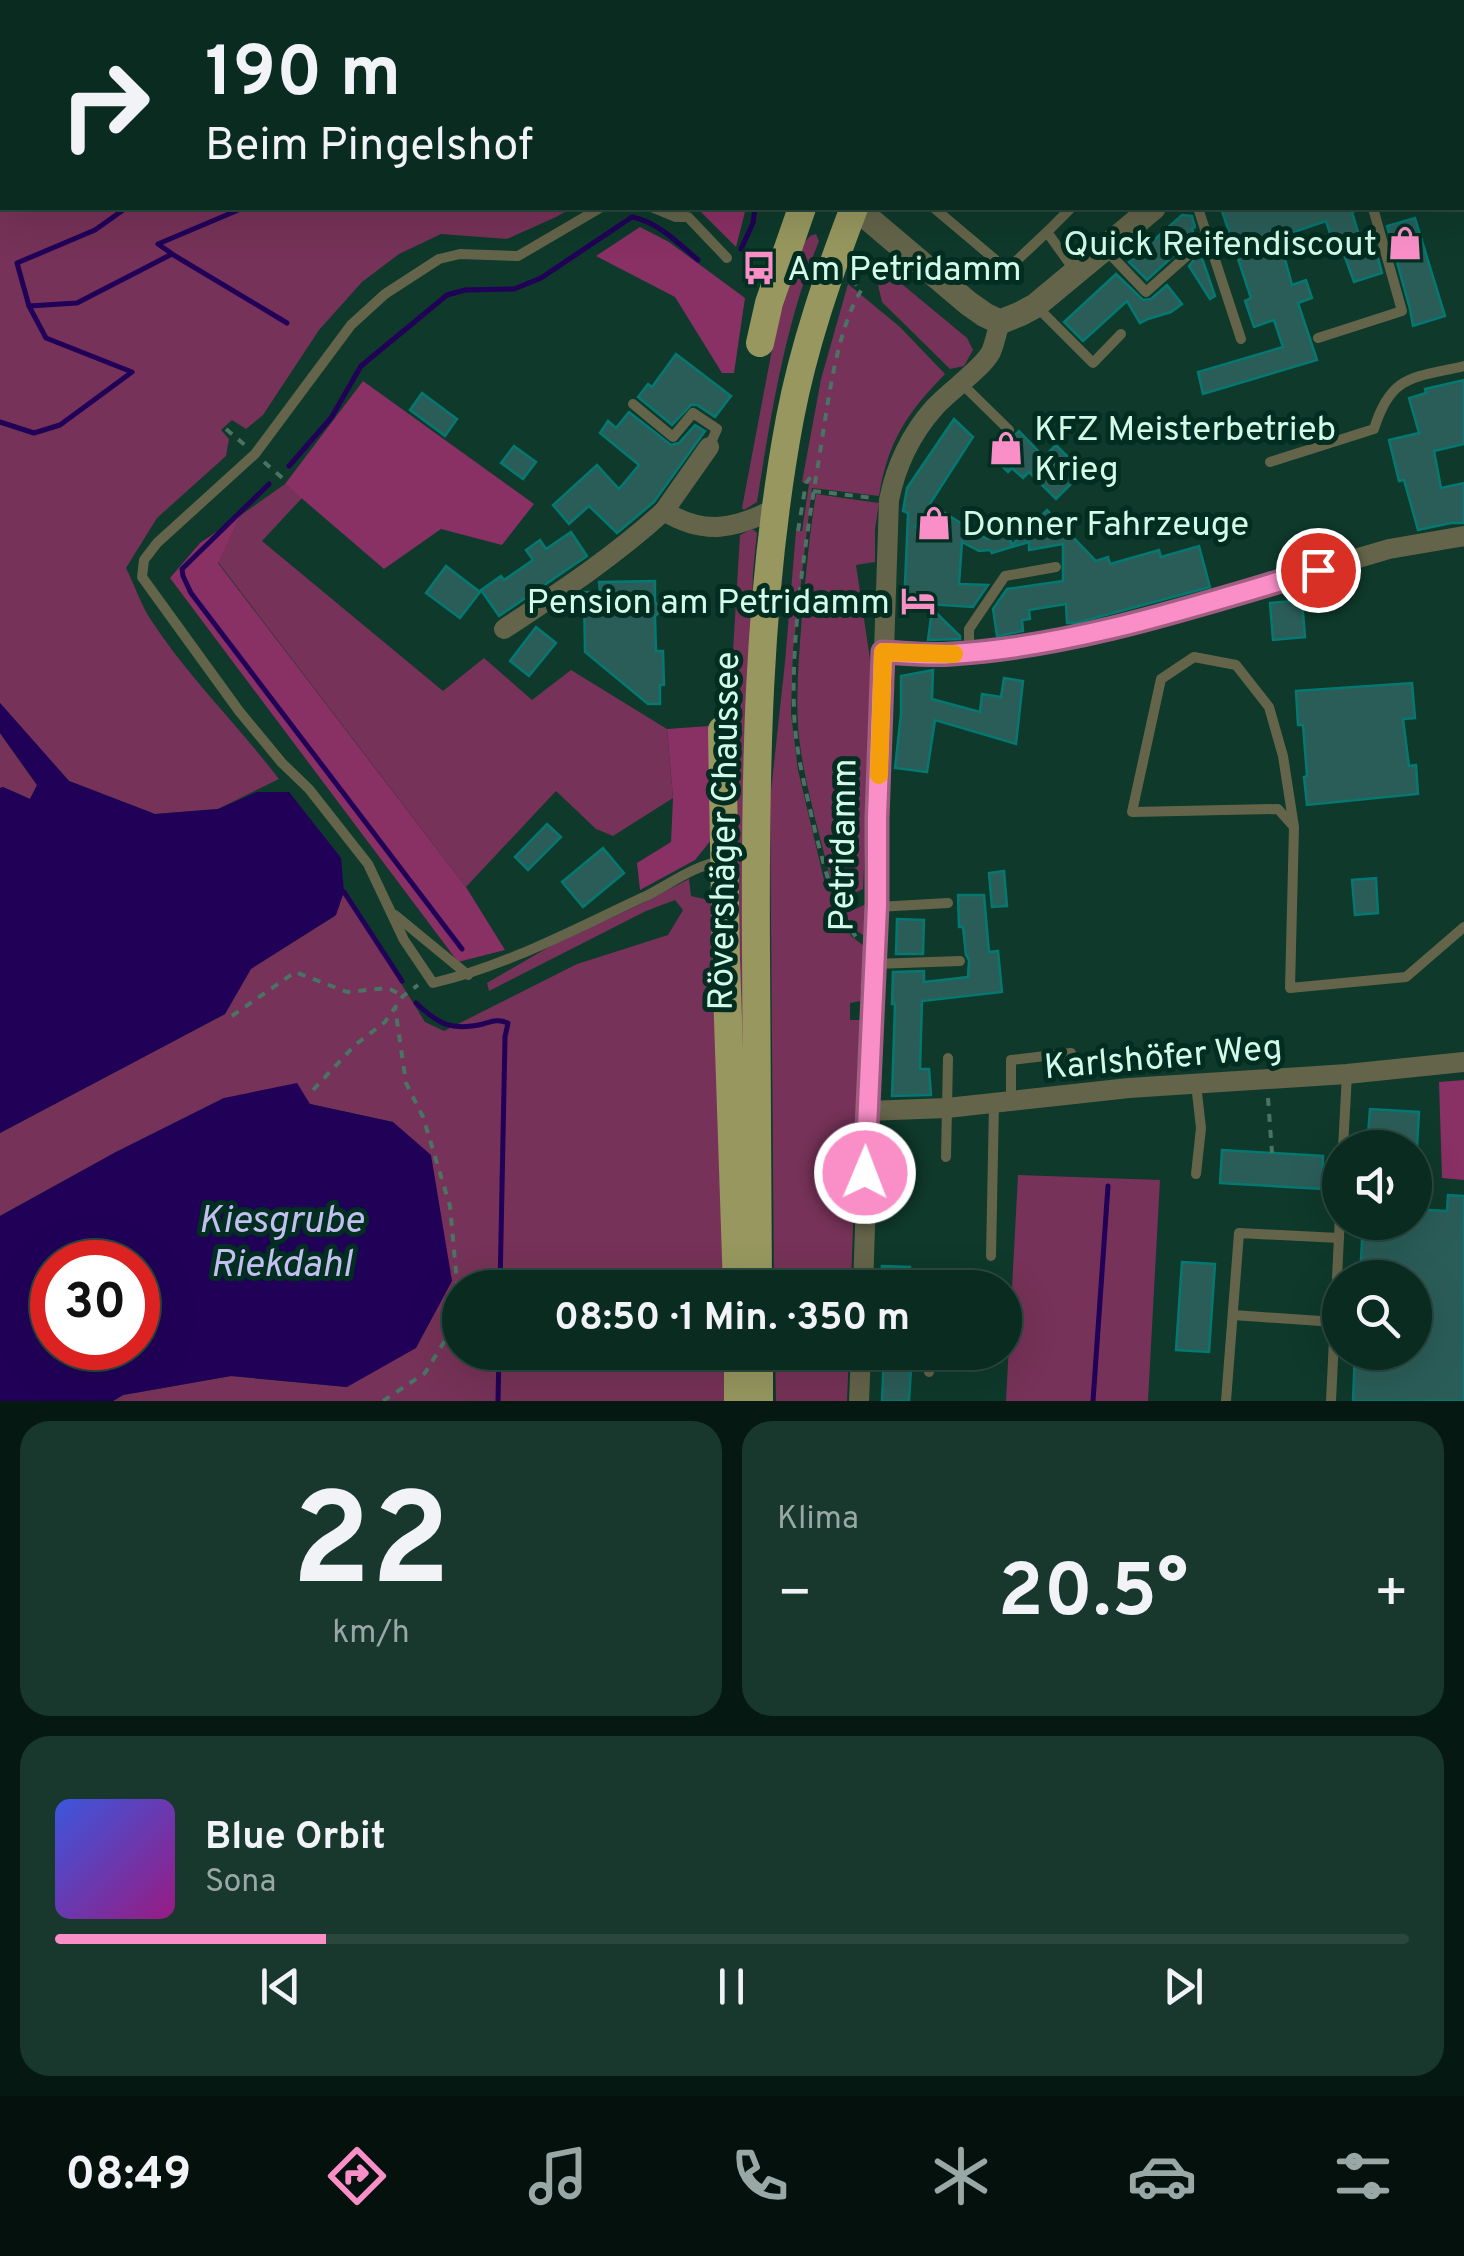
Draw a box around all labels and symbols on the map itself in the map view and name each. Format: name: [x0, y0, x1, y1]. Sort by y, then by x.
place label: Quick Reifendiscout: [1063, 224, 1377, 268]
shop icon: Quick Reifendiscout: [1386, 224, 1424, 262]
bus stop icon: Am Petridamm: [740, 249, 778, 287]
place label: Am Petridamm: [787, 249, 1022, 293]
place label: KFZ Meisterbetrieb Krieg: [1034, 409, 1336, 493]
shop icon: KFZ Meisterbetrieb Krieg: [987, 429, 1025, 467]
shop icon: Donner Fahrzeuge: [915, 504, 953, 542]
place label: Donner Fahrzeuge: [962, 504, 1249, 548]
pin: [1276, 528, 1361, 613]
place label: Pension am Petridamm: [527, 582, 890, 626]
hotel icon: Pension am Petridamm: [899, 582, 937, 620]
street label: Rövershäger Chaussee: [701, 651, 751, 1011]
street label: Petridamm: [821, 758, 869, 932]
street label: Karlshöfer Weg: [1042, 1027, 1284, 1091]
position arrow: [813, 1121, 917, 1225]
water label: Kiesgrube Riekdahl: [198, 1198, 364, 1291]
speed limit sign: 30: [30, 1240, 160, 1370]

